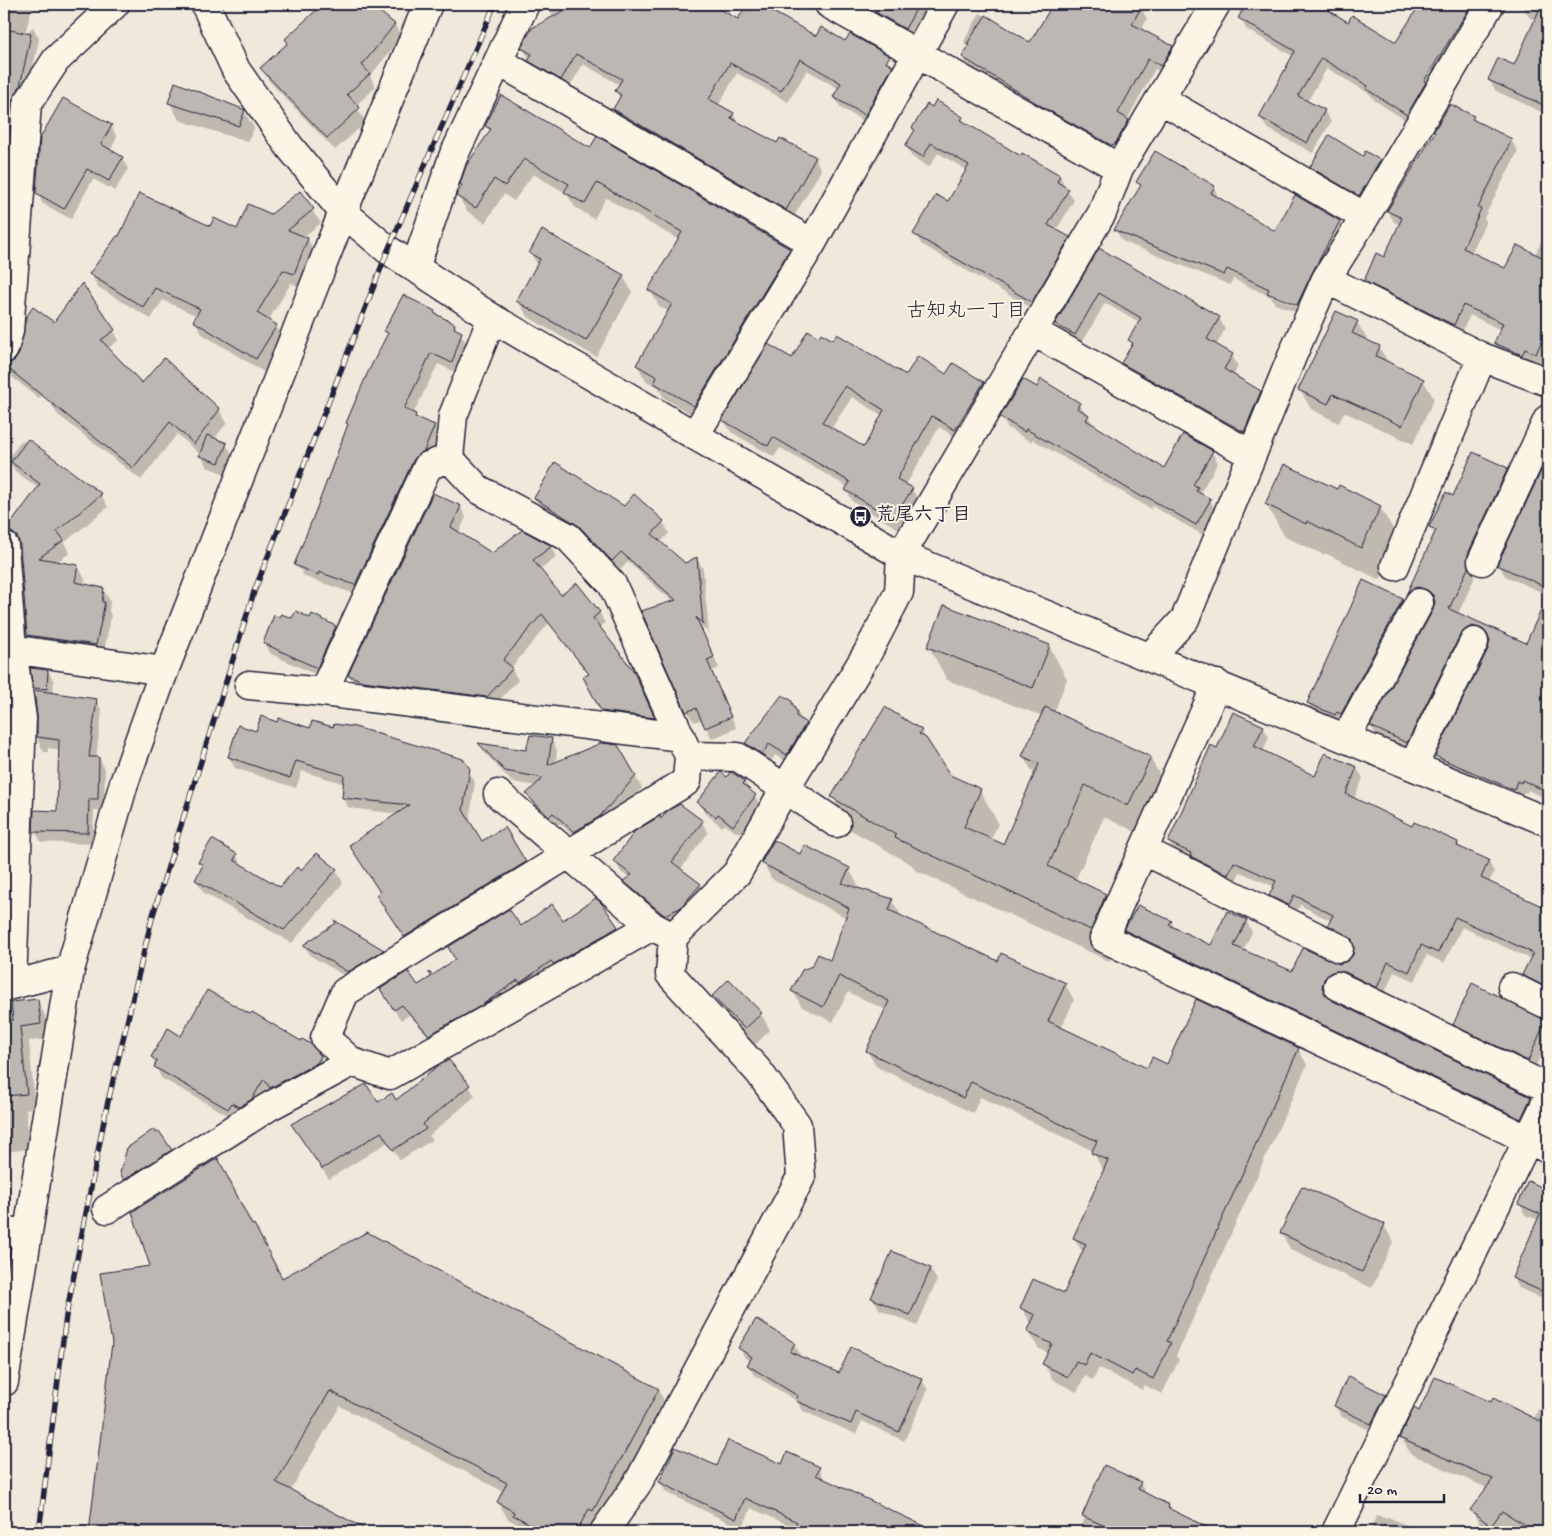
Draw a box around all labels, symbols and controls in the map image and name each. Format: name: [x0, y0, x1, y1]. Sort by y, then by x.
district label: 古知丸一丁目: [906, 300, 1026, 324]
bus stop icon: 荒尾六丁目: [848, 504, 872, 528]
place label: 荒尾六丁目: [876, 504, 971, 528]
scale bar: [1360, 1471, 1443, 1503]
text: 20 m: [1367, 1482, 1397, 1500]

